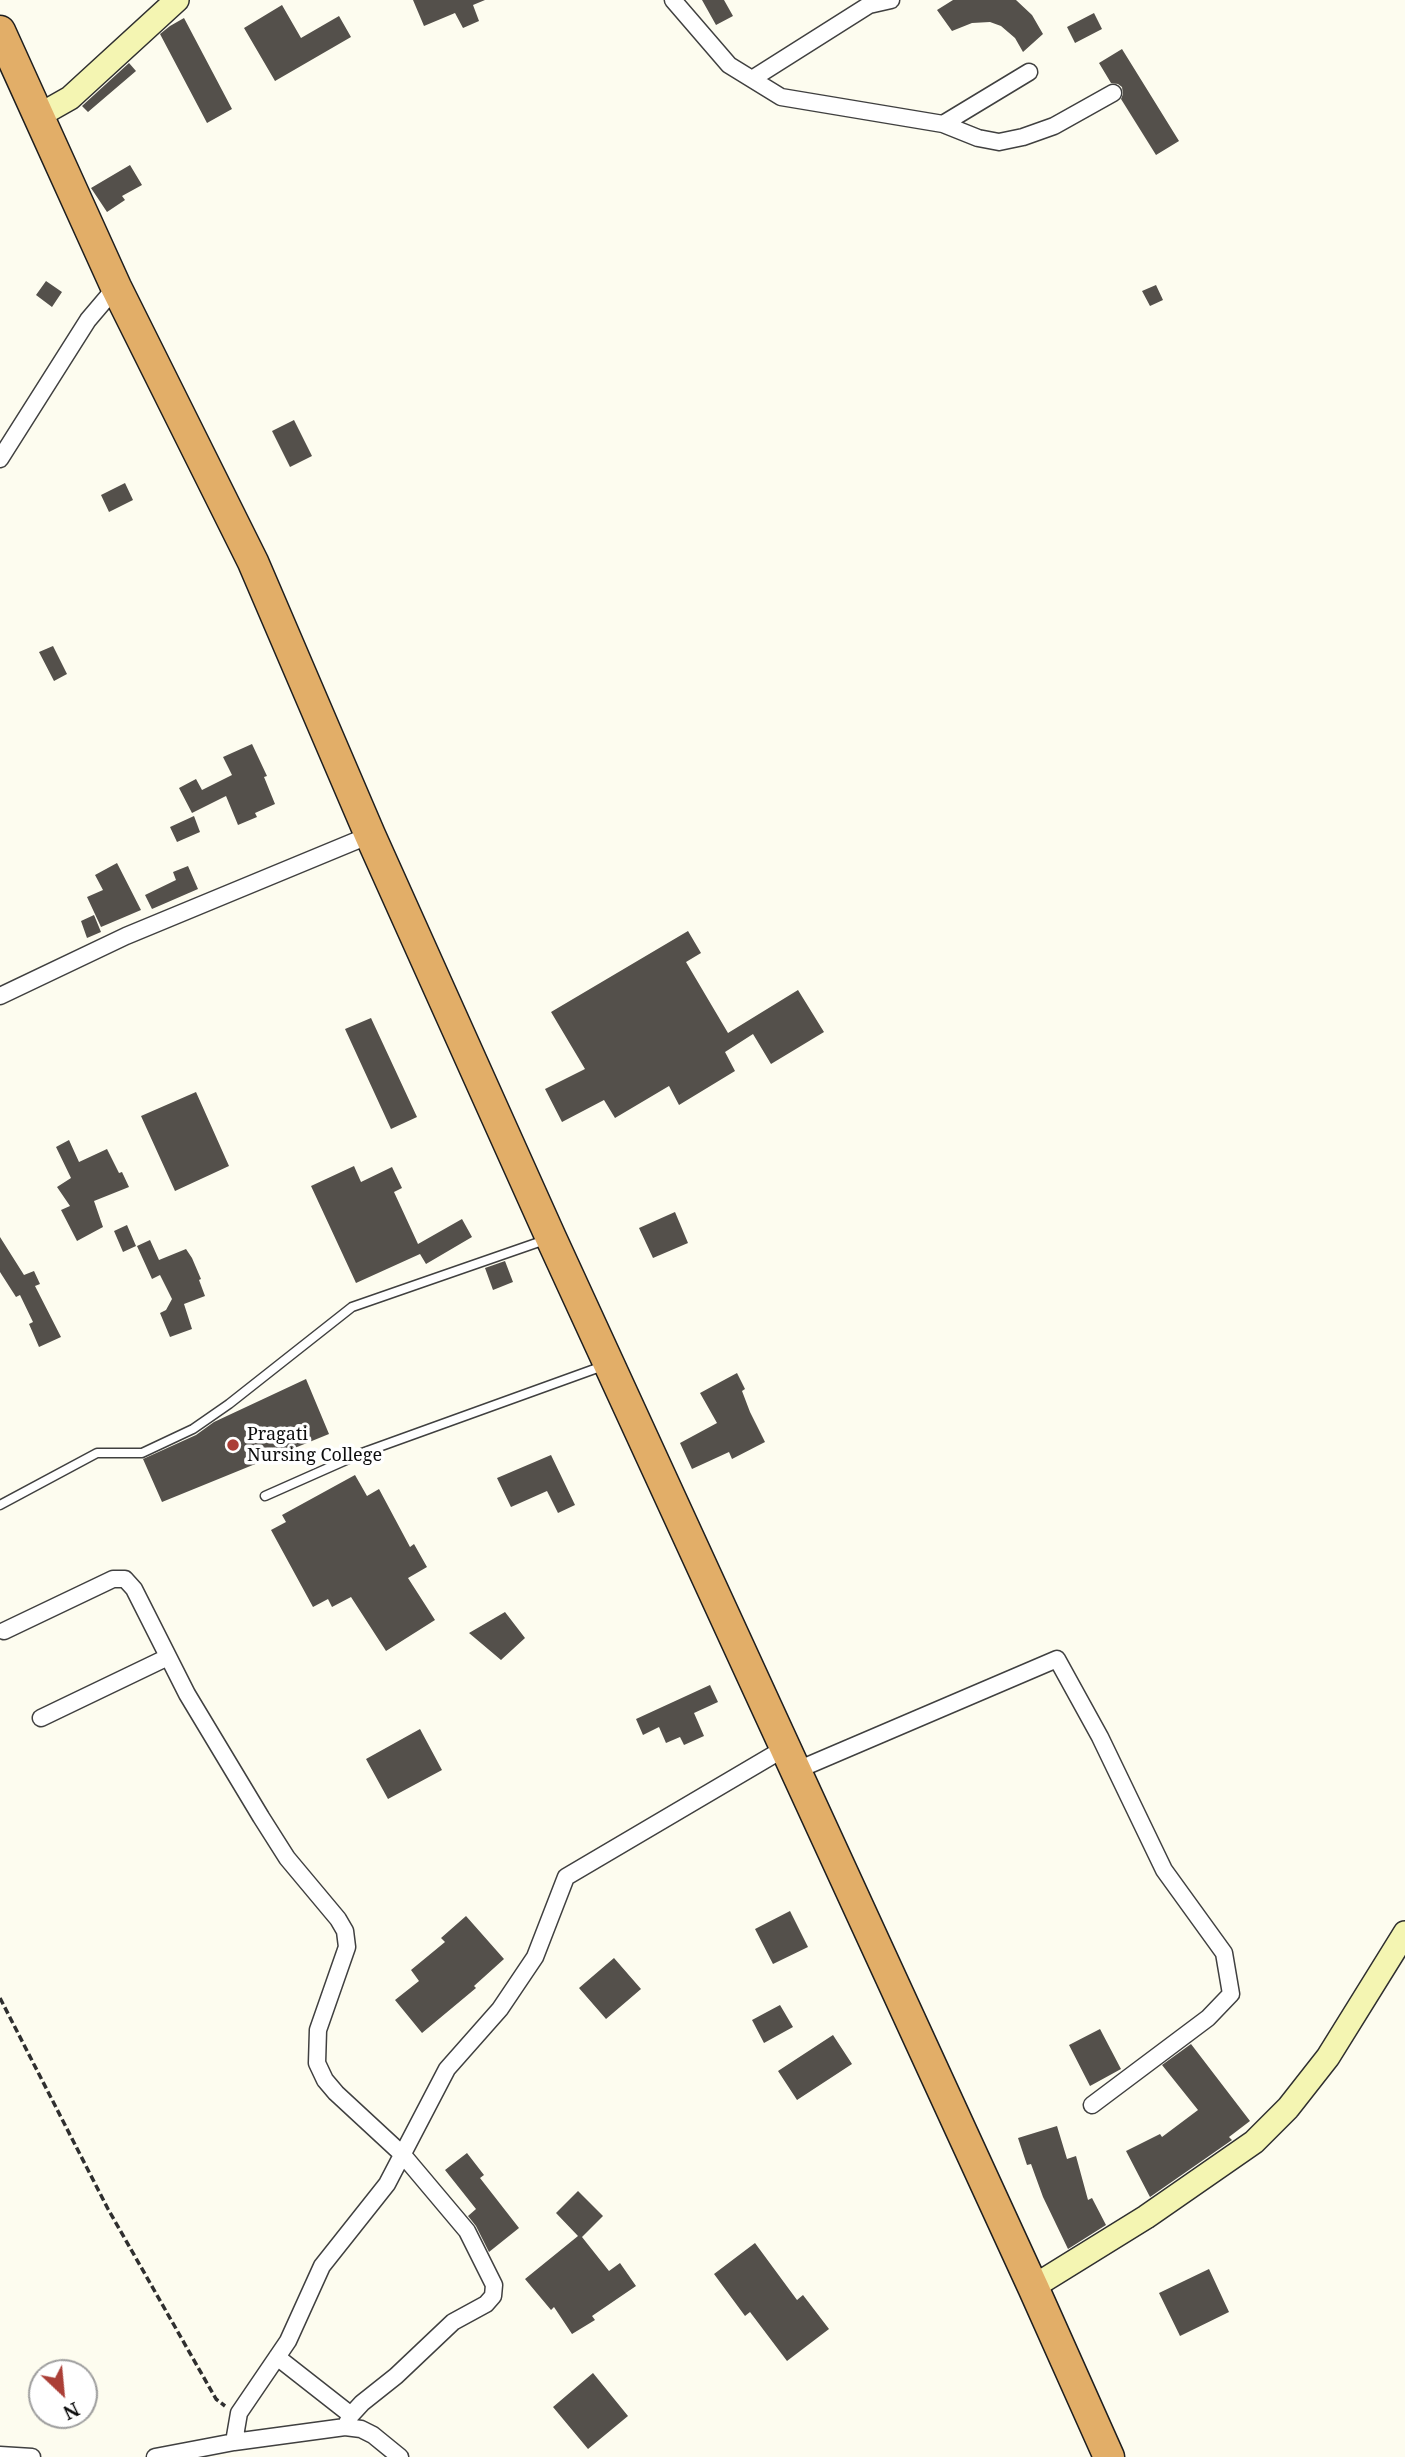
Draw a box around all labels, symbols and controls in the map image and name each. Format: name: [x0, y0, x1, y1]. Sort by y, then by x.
place label: Pragati Nursing College: [247, 1424, 382, 1466]
marker: Pragati Nursing College: [225, 1437, 241, 1453]
north arrow: [28, 2359, 98, 2429]
text: N: [59, 2396, 84, 2426]

